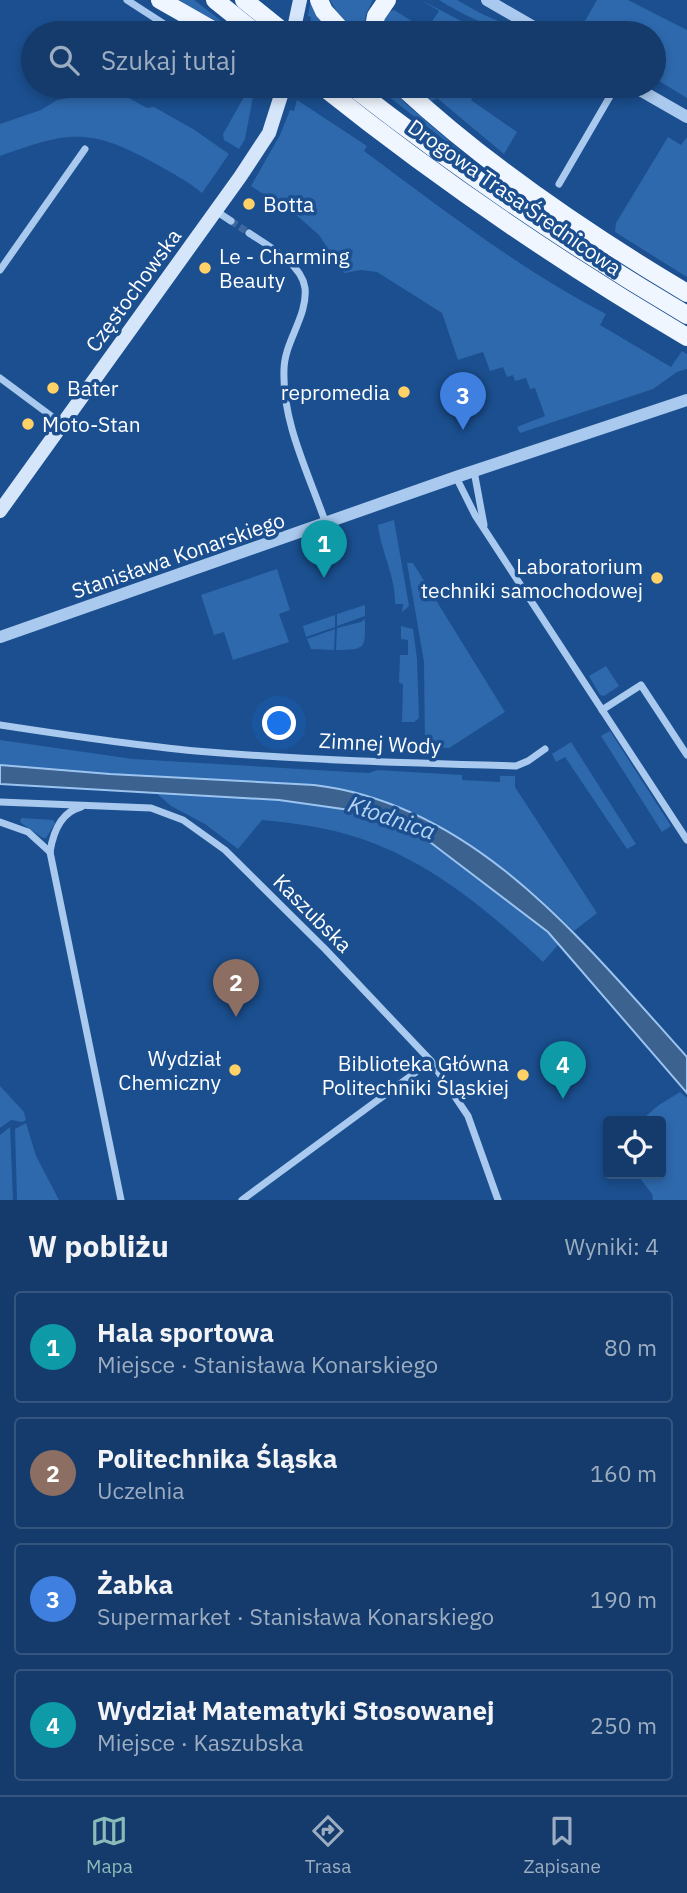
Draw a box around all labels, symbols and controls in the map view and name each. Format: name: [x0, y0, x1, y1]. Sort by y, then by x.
search box: [21, 21, 666, 98]
icon: search: [45, 41, 83, 79]
text: Szukaj tutaj: [101, 43, 236, 77]
street label: Drogowa Trasa Średnicowa: [403, 113, 627, 281]
place label: Botta: [263, 190, 314, 218]
marker: Botta: [241, 196, 257, 212]
street label: Częstochowska: [79, 223, 187, 357]
place label: Le - Charming Beauty: [219, 242, 350, 294]
marker: Le - Charming Beauty: [197, 260, 213, 276]
pin: 3: [440, 372, 486, 430]
place label: Bater: [67, 374, 119, 402]
place label: repromedia: [281, 378, 390, 406]
marker: Bater: [45, 380, 61, 396]
marker: repromedia: [396, 384, 412, 400]
place label: Moto-Stan: [42, 410, 141, 438]
marker: Moto-Stan: [20, 416, 36, 432]
street label: Stanisława Konarskiego: [68, 505, 288, 605]
pin: 1: [301, 520, 347, 578]
place label: Laboratorium techniki samochodowej: [421, 552, 643, 604]
marker: Laboratorium techniki samochodowej: [649, 570, 665, 586]
your location: [262, 706, 296, 740]
street label: Zimnej Wody: [318, 726, 442, 760]
water label: Kłodnica: [345, 788, 439, 846]
street label: Kaszubska: [268, 868, 358, 958]
pin: 2: [213, 959, 259, 1017]
pin: 4: [540, 1041, 586, 1099]
place label: Wydział Chemiczny: [118, 1044, 222, 1096]
place label: Biblioteka Główna Politechniki Śląskiej: [322, 1049, 509, 1101]
marker: Wydział Chemiczny: [227, 1062, 243, 1078]
marker: Biblioteka Główna Politechniki Śląskiej: [515, 1067, 531, 1083]
map controls: [603, 1116, 666, 1179]
button: locate: [603, 1116, 666, 1179]
text: W pobliżu: [28, 1226, 169, 1265]
text: Wyniki: 4: [564, 1231, 659, 1261]
text: Hala sportowa: [97, 1315, 274, 1349]
text: 1: [46, 1332, 60, 1362]
text: 80 m: [604, 1332, 657, 1362]
text: Miejsce · Stanisława Konarskiego: [97, 1349, 438, 1379]
text: Politechnika Śląska: [97, 1441, 338, 1475]
text: 2: [46, 1458, 60, 1488]
text: 160 m: [590, 1458, 657, 1488]
text: Uczelnia: [97, 1475, 185, 1505]
text: Żabka: [97, 1567, 173, 1601]
text: 3: [46, 1584, 60, 1614]
text: 190 m: [590, 1584, 657, 1614]
text: Supermarket · Stanisława Konarskiego: [97, 1601, 494, 1631]
text: Wydział Matematyki Stosowanej: [97, 1693, 494, 1727]
text: 4: [46, 1710, 60, 1740]
text: 250 m: [590, 1710, 657, 1740]
text: Miejsce · Kaszubska: [97, 1727, 303, 1757]
tab: Mapa: [86, 1812, 133, 1878]
tab: Trasa: [305, 1812, 351, 1878]
tab: Zapisane: [523, 1812, 601, 1878]

